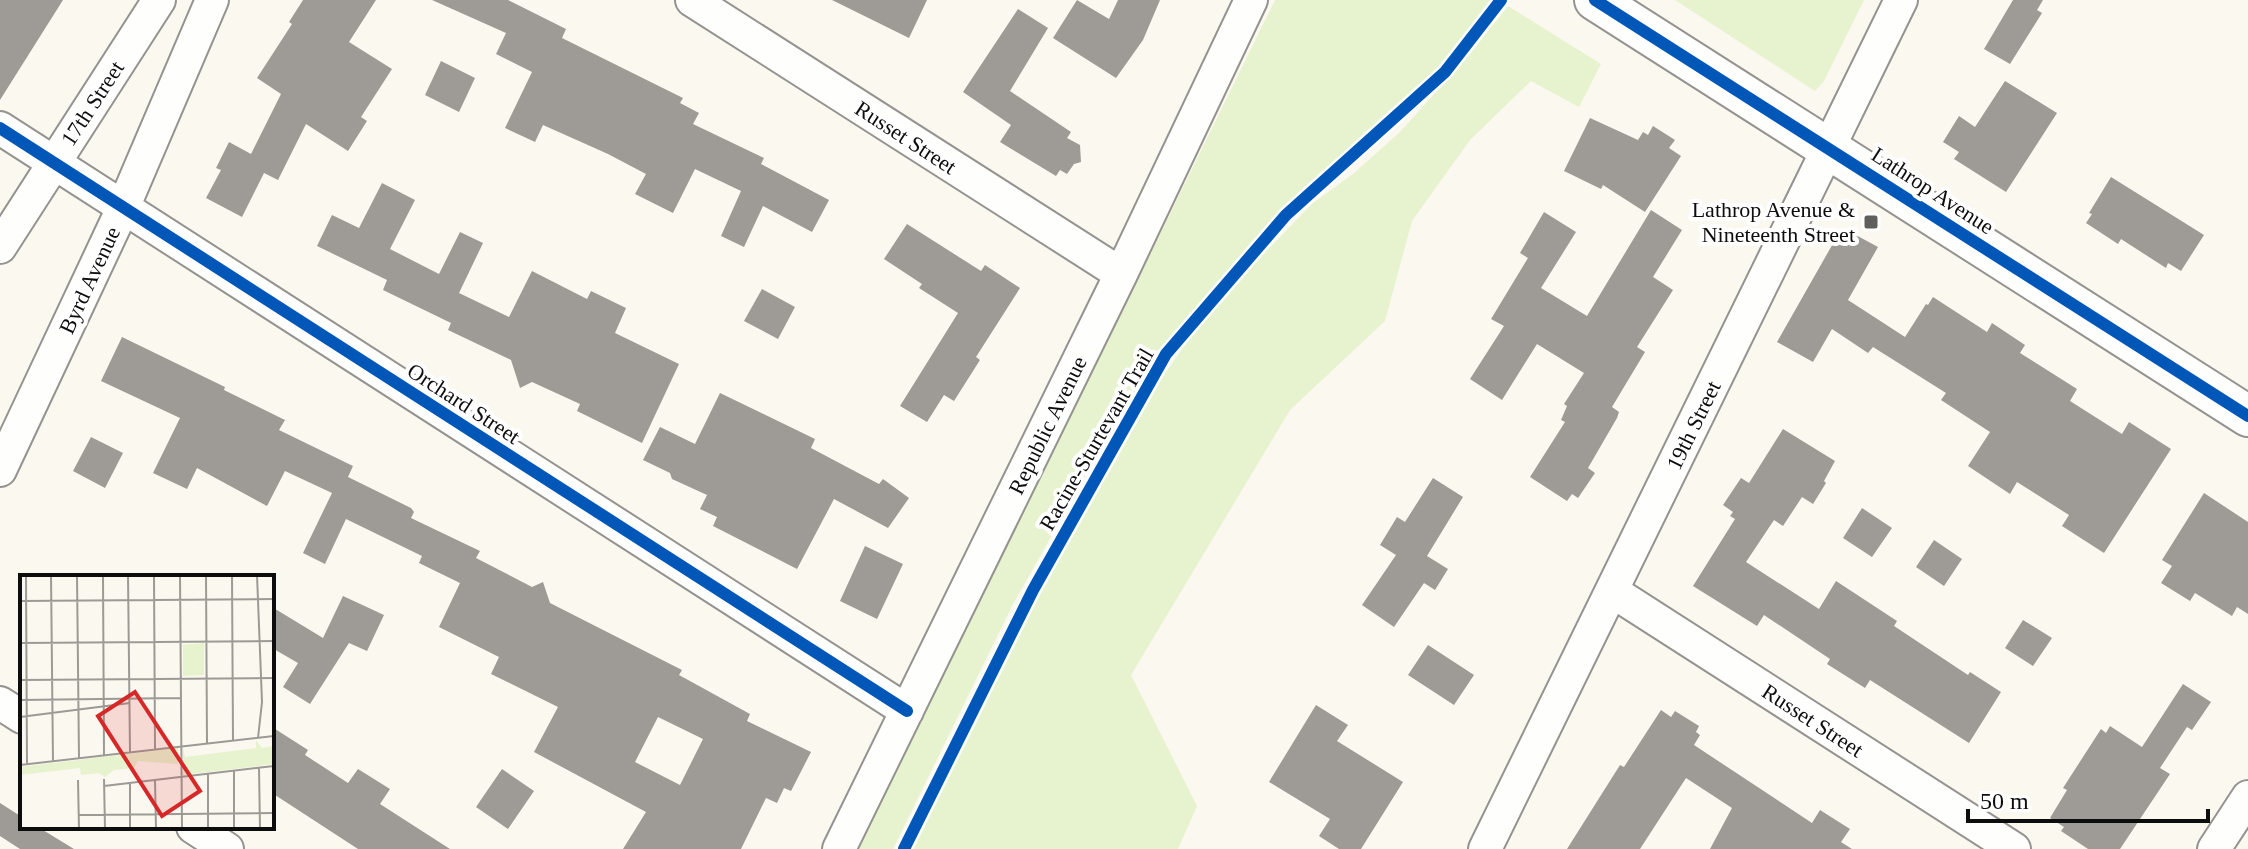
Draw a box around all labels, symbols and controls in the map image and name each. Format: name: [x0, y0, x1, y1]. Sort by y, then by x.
street label: 17th Street: [56, 56, 129, 150]
street label: Russet Street: [850, 95, 961, 179]
street label: Lathrop Avenue: [1867, 142, 1999, 239]
place label: Lathrop Avenue & Nineteenth Street: [1692, 197, 1855, 247]
marker: Lathrop Avenue & Nineteenth Street: [1862, 213, 1880, 231]
street label: Byrd Avenue: [54, 223, 125, 338]
street label: Racine-Sturtevant Trail: [1034, 344, 1159, 535]
street label: Republic Avenue: [1003, 352, 1092, 498]
street label: Orchard Street: [403, 358, 525, 449]
street label: 19th Street: [1661, 377, 1726, 474]
inset map: [20, 575, 274, 829]
street label: Russet Street: [1757, 678, 1868, 762]
scale bar: [1968, 773, 2208, 823]
text: 50 m: [1980, 788, 2029, 814]

